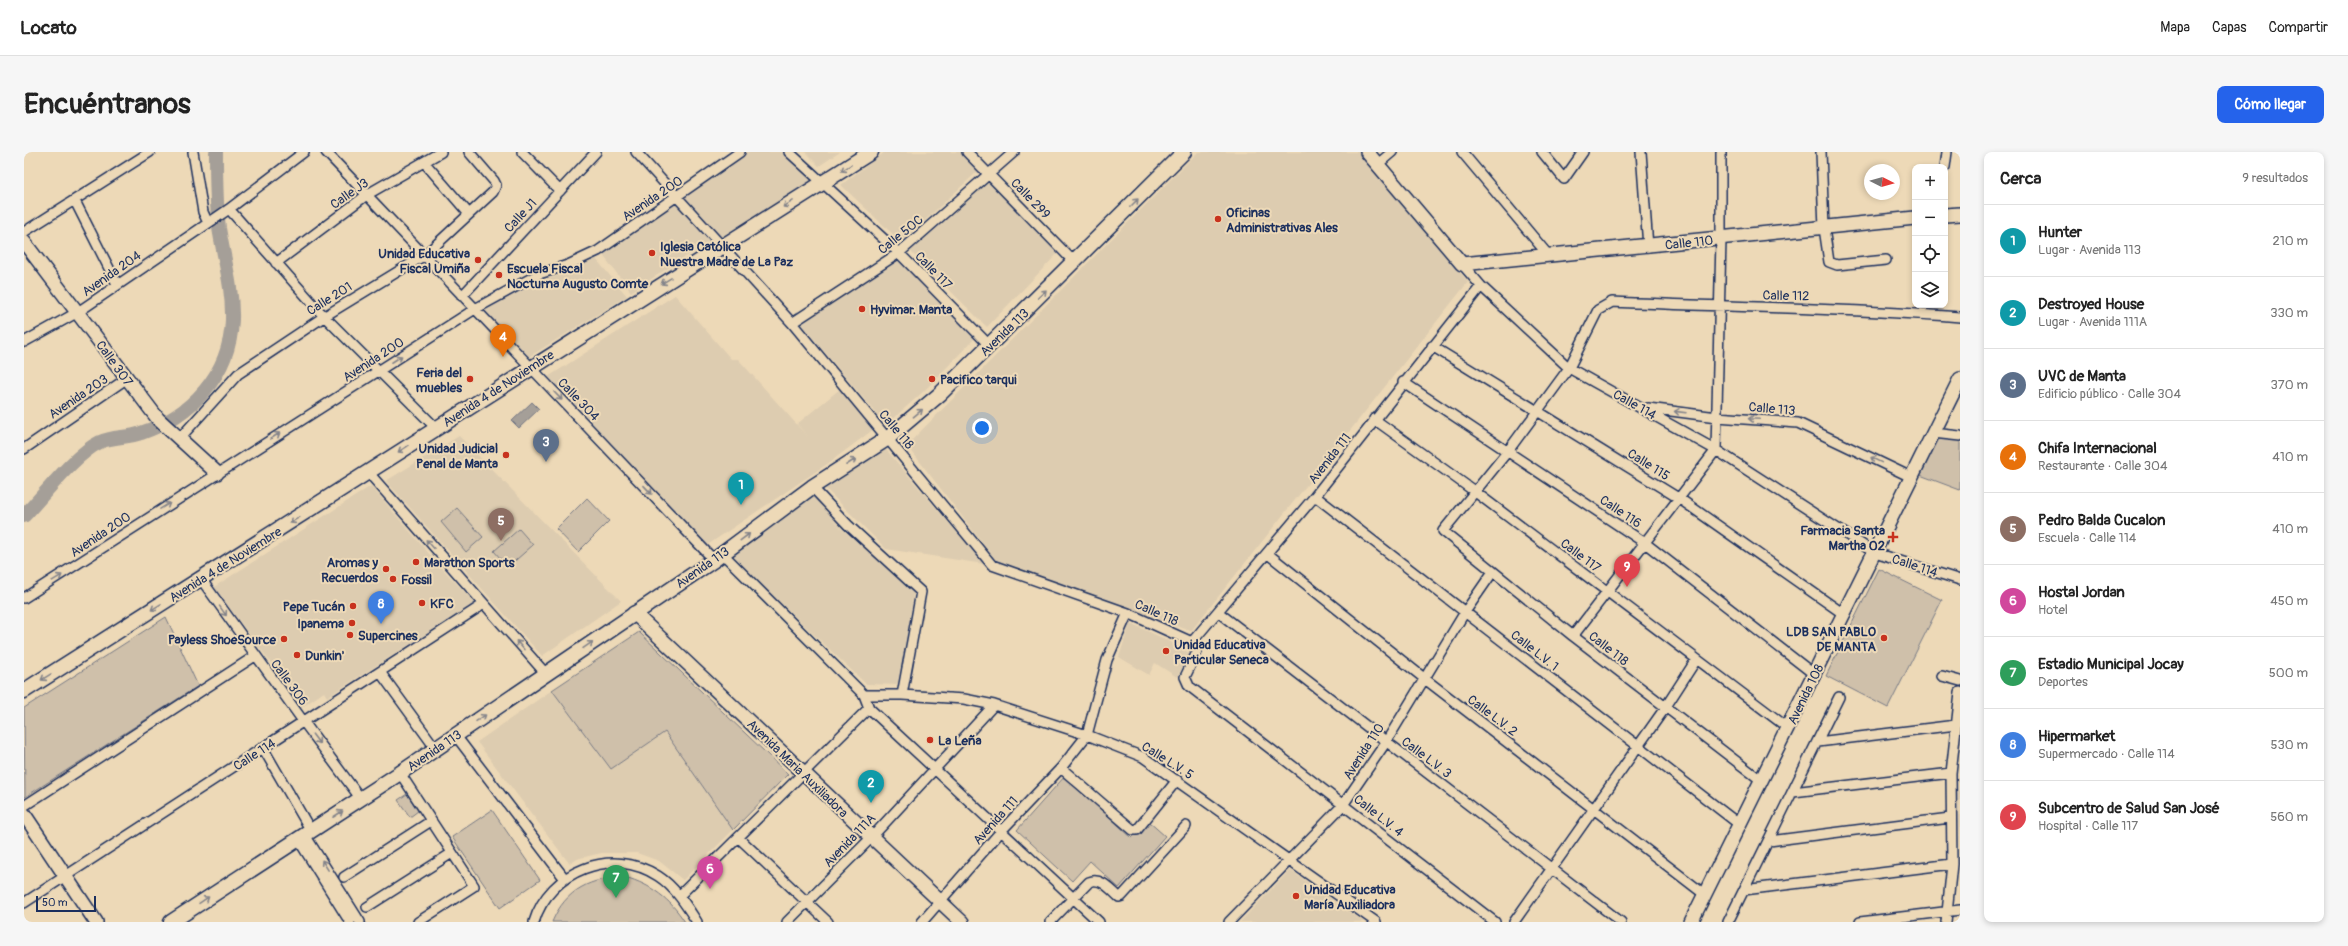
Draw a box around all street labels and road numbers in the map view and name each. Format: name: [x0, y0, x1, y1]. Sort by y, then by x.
street label: Avenida 200: [619, 173, 686, 225]
street label: Calle J3: [327, 175, 372, 213]
street label: Calle 299: [1007, 175, 1054, 223]
street label: Calle J1: [501, 195, 540, 236]
street label: Calle 50C: [875, 212, 926, 258]
street label: Calle 110: [1664, 232, 1714, 253]
street label: Avenida 204: [79, 247, 144, 300]
street label: Calle 117: [911, 248, 955, 293]
street label: Calle 201: [304, 279, 355, 319]
street label: Calle 112: [1762, 288, 1810, 304]
street label: Avenida 113: [977, 305, 1033, 360]
street label: Avenida 200: [340, 334, 407, 385]
street label: Calle 307: [92, 338, 136, 390]
street label: Avenida 4 de Noviembre: [440, 347, 558, 431]
street label: Avenida 203: [46, 371, 111, 422]
street label: Calle 304: [554, 375, 603, 425]
street label: Calle 114: [1610, 386, 1659, 424]
street label: Calle 113: [1748, 399, 1796, 419]
street label: Calle 118: [875, 407, 917, 453]
street label: Avenida 111: [1305, 430, 1355, 487]
street label: Calle 115: [1624, 446, 1673, 484]
street label: Calle 116: [1596, 492, 1644, 532]
street label: Avenida 200: [67, 509, 134, 561]
street label: Avenida 4 de Noviembre: [166, 523, 285, 606]
street label: Calle 117: [1557, 535, 1604, 576]
street label: Avenida 113: [673, 543, 733, 592]
street label: Calle 114: [1890, 551, 1940, 581]
street label: Calle 118: [1132, 596, 1181, 630]
street label: Calle L.V. 1: [1507, 627, 1562, 674]
street label: Calle 118: [1585, 628, 1632, 670]
street label: Calle 306: [267, 656, 311, 709]
street label: Avenida 108: [1784, 661, 1828, 727]
street label: Calle L.V. 2: [1464, 692, 1521, 740]
street label: Avenida Maria Auxiliadora: [743, 716, 851, 821]
street label: Avenida 110: [1340, 720, 1388, 783]
street label: Avenida 113: [404, 727, 465, 775]
street label: Calle L.V. 3: [1398, 734, 1455, 782]
street label: Calle 114: [230, 735, 279, 774]
street label: Calle L.V. 5: [1138, 739, 1196, 783]
street label: Calle L.V. 4: [1350, 791, 1407, 840]
street label: Avenida 111: [970, 793, 1022, 848]
street label: Avenida 111A: [820, 810, 880, 871]

